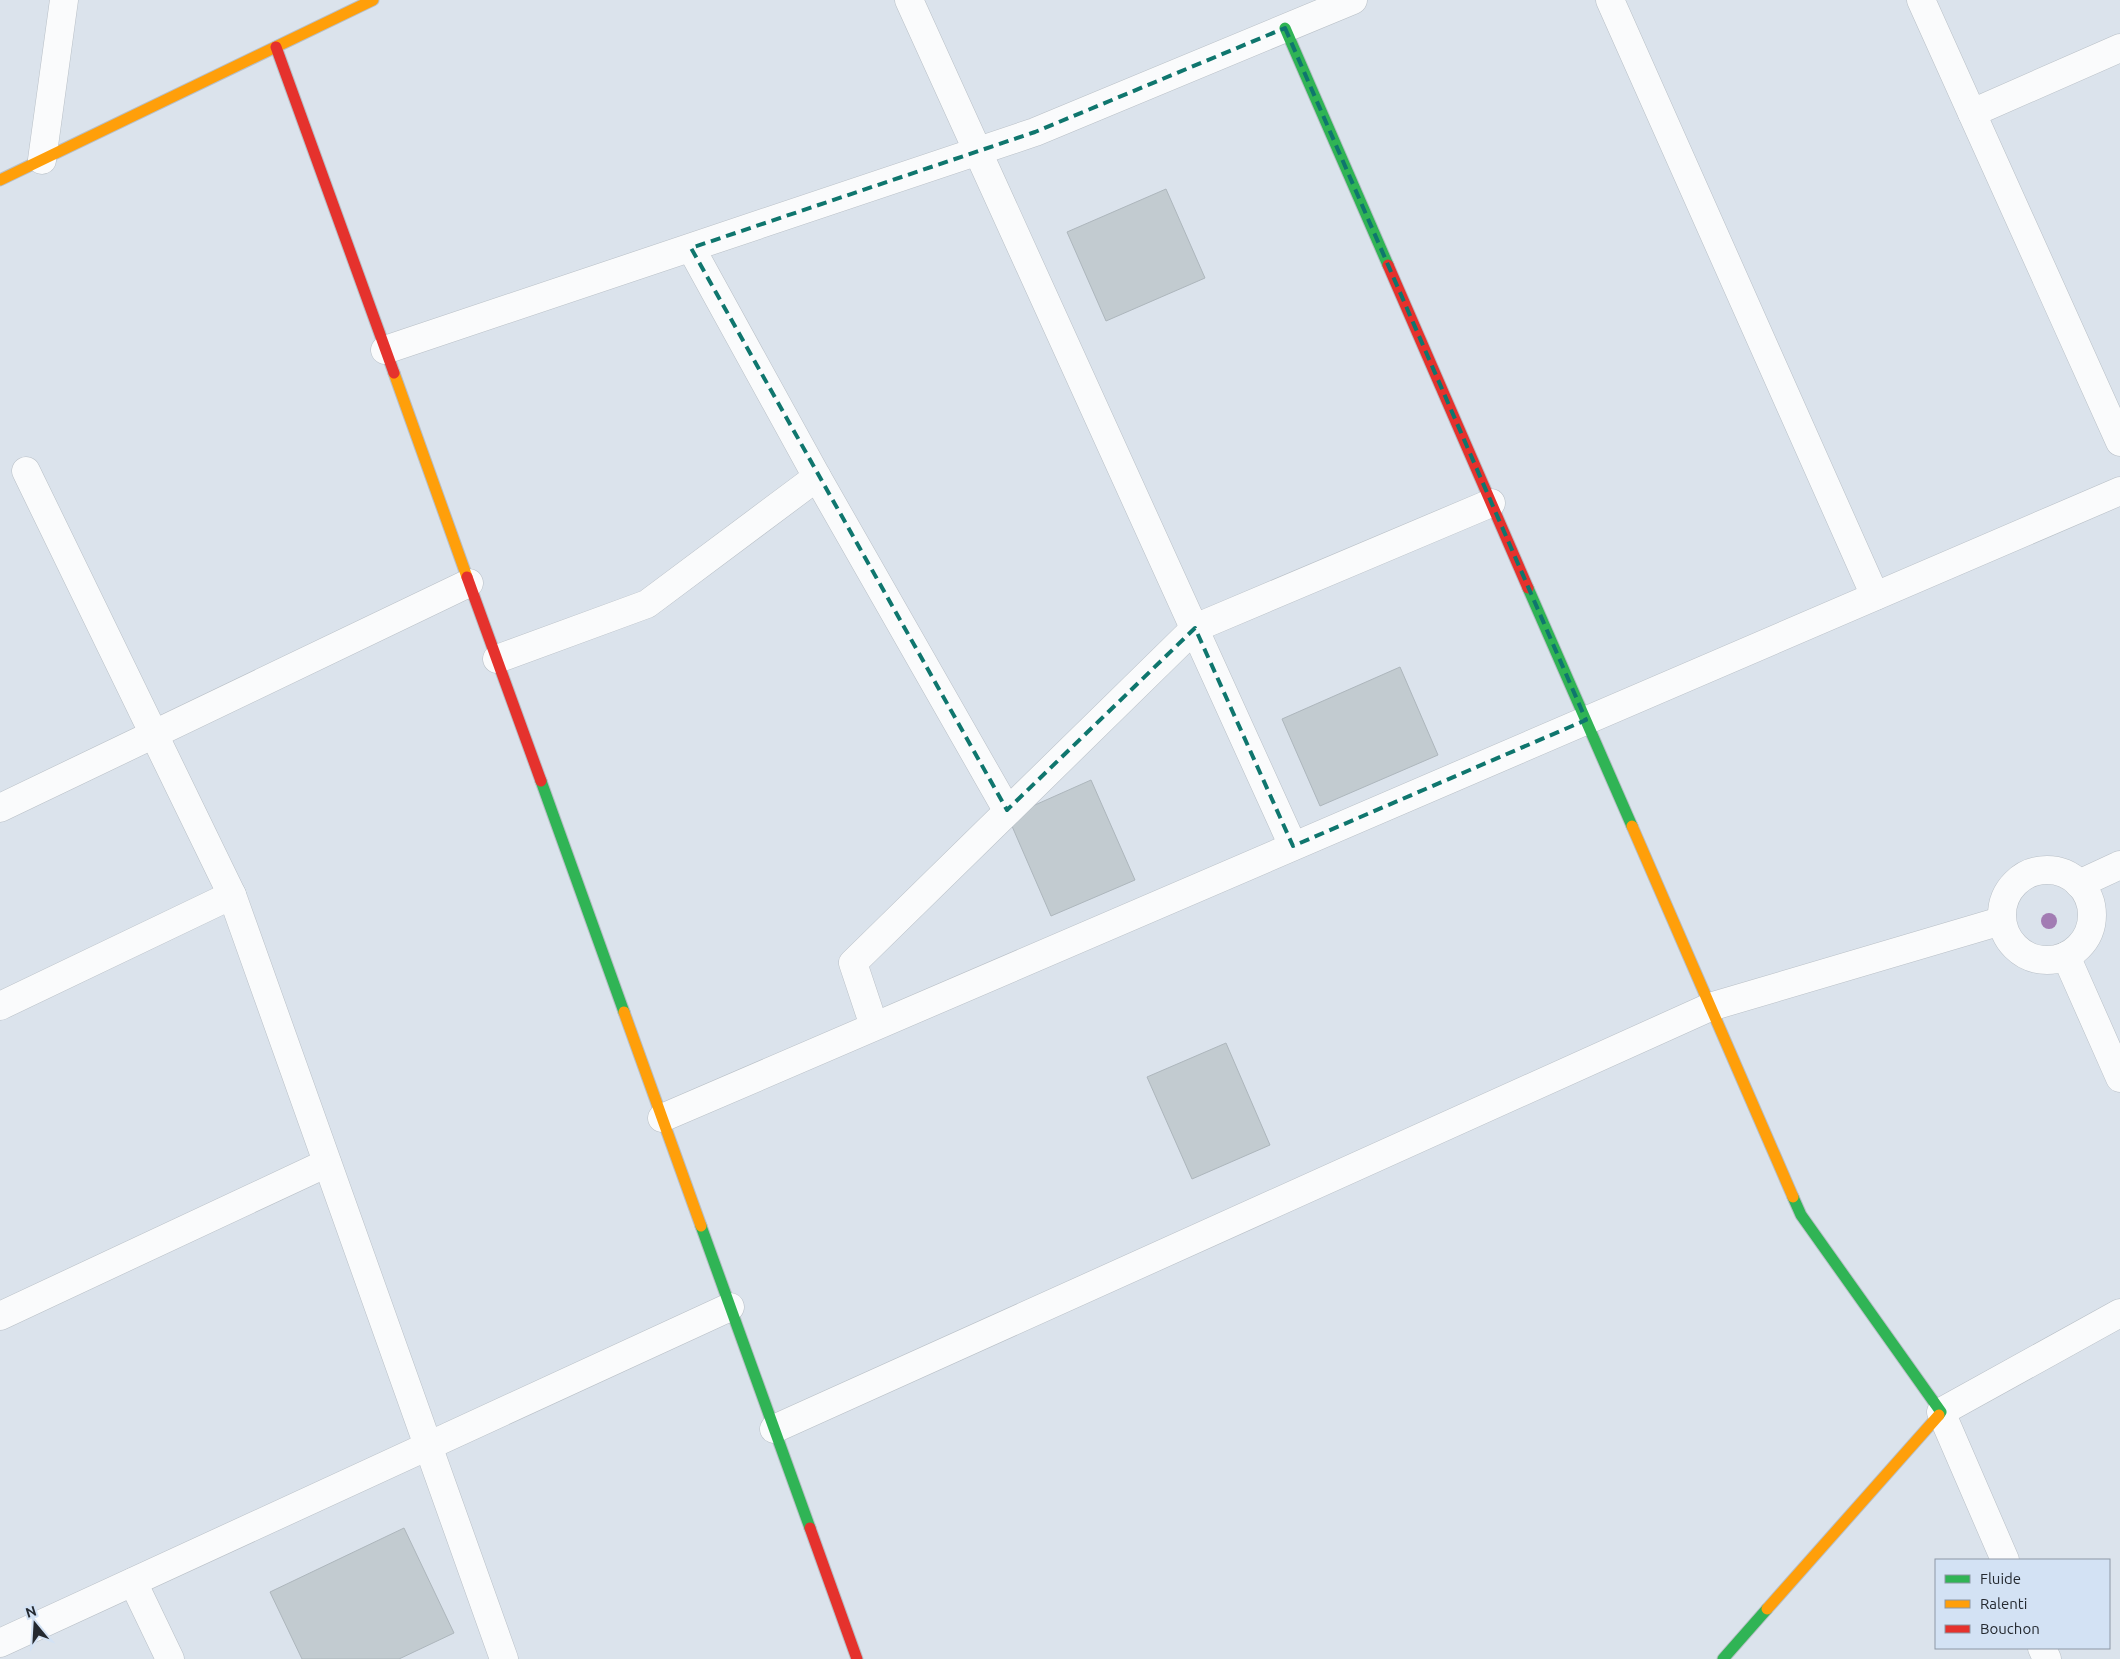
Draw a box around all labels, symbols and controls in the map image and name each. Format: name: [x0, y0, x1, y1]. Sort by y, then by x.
legend: [1935, 1559, 2110, 1649]
text: Fluide: [1980, 1570, 2021, 1587]
text: Ralenti: [1980, 1595, 2027, 1612]
north arrow: [10, 1599, 60, 1649]
text: N: [24, 1602, 38, 1621]
text: Bouchon: [1980, 1620, 2040, 1637]

